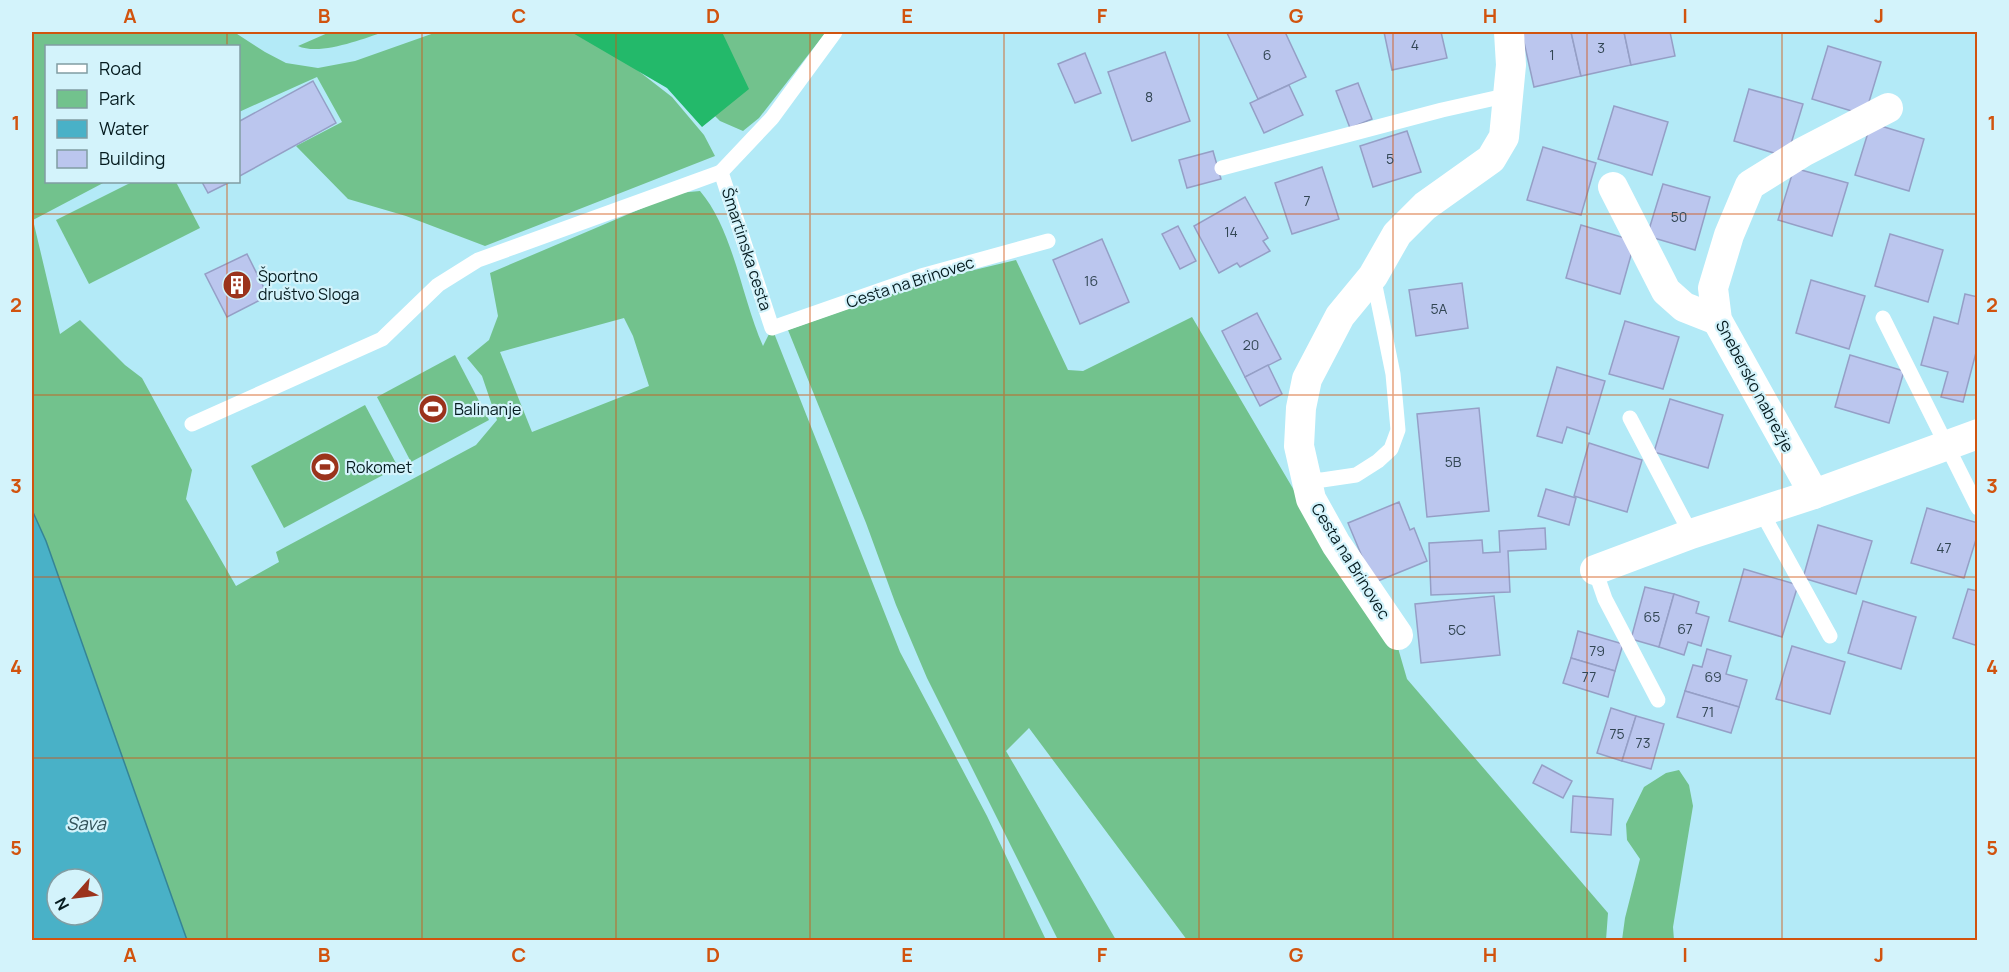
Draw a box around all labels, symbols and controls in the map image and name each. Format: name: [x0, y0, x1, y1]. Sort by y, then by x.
text: A: [123, 2, 137, 29]
text: B: [318, 2, 331, 29]
text: C: [512, 2, 526, 29]
text: D: [706, 2, 720, 29]
text: E: [901, 2, 913, 29]
text: F: [1097, 2, 1108, 29]
text: G: [1289, 2, 1304, 29]
text: H: [1483, 2, 1497, 29]
text: I: [1682, 2, 1688, 29]
text: J: [1874, 2, 1884, 29]
house number: 4: [1411, 35, 1419, 54]
house number: 3: [1597, 38, 1605, 57]
legend: [45, 45, 240, 183]
house number: 6: [1263, 45, 1271, 64]
house number: 1: [1549, 45, 1555, 64]
text: Road: [99, 56, 142, 80]
text: Park: [99, 86, 136, 110]
house number: 8: [1145, 87, 1153, 106]
text: 1: [12, 109, 20, 136]
text: 1: [1988, 109, 1996, 136]
text: Water: [99, 116, 149, 140]
text: Building: [99, 146, 165, 170]
house number: 5: [1386, 149, 1394, 168]
street label: Šmartinska cesta: [717, 185, 777, 313]
house number: 7: [1303, 191, 1311, 210]
house number: 50: [1671, 207, 1687, 226]
house number: 14: [1224, 222, 1238, 241]
street label: Cesta na Brinovec: [843, 251, 977, 313]
place label: Športno društvo Sloga: [258, 265, 359, 305]
building icon: Športno društvo Sloga: [221, 269, 253, 301]
house number: 16: [1084, 271, 1098, 290]
text: 2: [10, 291, 22, 318]
text: 2: [1986, 291, 1998, 318]
house number: 5A: [1431, 299, 1448, 318]
street label: Snebersko nabrežje: [1711, 316, 1799, 456]
house number: 20: [1243, 335, 1259, 354]
sports icon: Balinanje: [417, 393, 449, 425]
place label: Balinanje: [454, 398, 521, 420]
sports icon: Rokomet: [309, 451, 341, 483]
house number: 5B: [1445, 452, 1462, 471]
place label: Rokomet: [346, 456, 412, 478]
text: 3: [10, 472, 22, 499]
text: 3: [1986, 472, 1998, 499]
street label: Cesta na Brinovec: [1306, 499, 1396, 623]
house number: 47: [1936, 538, 1952, 557]
house number: 65: [1644, 607, 1660, 626]
house number: 67: [1677, 619, 1693, 638]
house number: 5C: [1448, 620, 1466, 639]
house number: 79: [1589, 641, 1605, 660]
text: 4: [10, 653, 22, 680]
text: 4: [1986, 653, 1998, 680]
house number: 77: [1582, 667, 1596, 686]
house number: 69: [1704, 667, 1722, 686]
house number: 71: [1702, 702, 1714, 721]
house number: 75: [1609, 724, 1625, 743]
house number: 73: [1636, 733, 1650, 752]
water label: Sava: [66, 811, 107, 835]
text: 5: [10, 834, 22, 861]
text: 5: [1986, 834, 1998, 861]
north arrow: [45, 867, 105, 927]
text: N: [49, 894, 74, 914]
text: A: [123, 941, 137, 968]
text: B: [318, 941, 331, 968]
text: C: [512, 941, 526, 968]
text: D: [706, 941, 720, 968]
text: E: [901, 941, 913, 968]
text: F: [1097, 941, 1108, 968]
text: G: [1289, 941, 1304, 968]
text: H: [1483, 941, 1497, 968]
text: I: [1682, 941, 1688, 968]
text: J: [1874, 941, 1884, 968]

